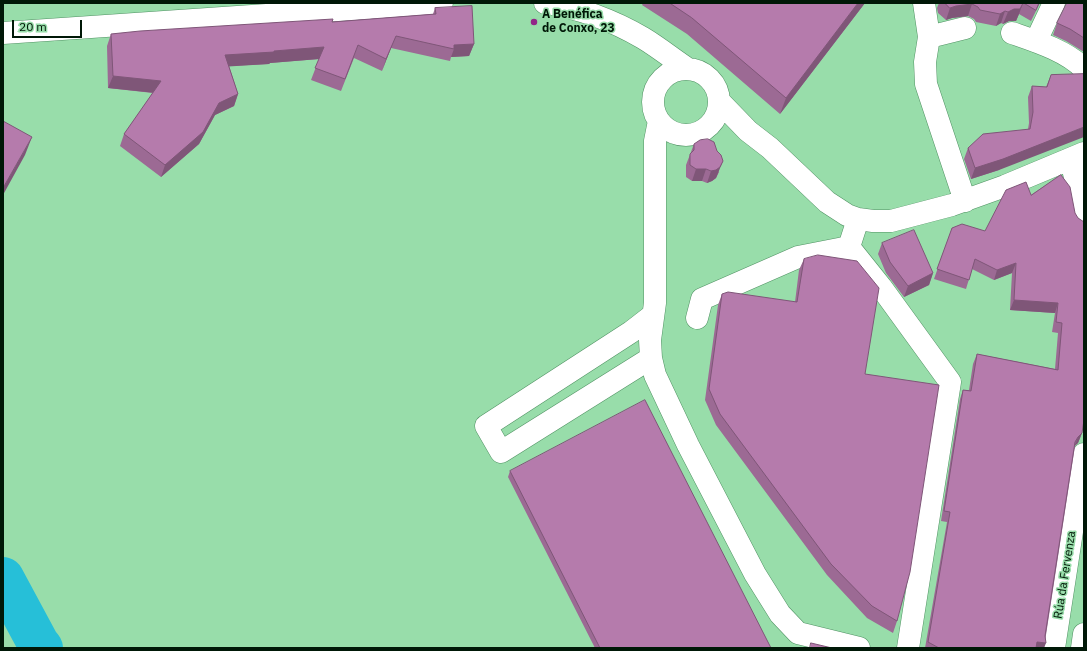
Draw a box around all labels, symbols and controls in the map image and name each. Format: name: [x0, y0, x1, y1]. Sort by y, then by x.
place label: A Benéfica de Conxo, 23: [542, 8, 615, 36]
scale bar: [14, 12, 84, 38]
marker: A Benéfica de Conxo, 23: [529, 17, 539, 27]
text: 20 m: [19, 19, 47, 34]
street label: Rúa da Fervenza: [1051, 530, 1079, 620]

